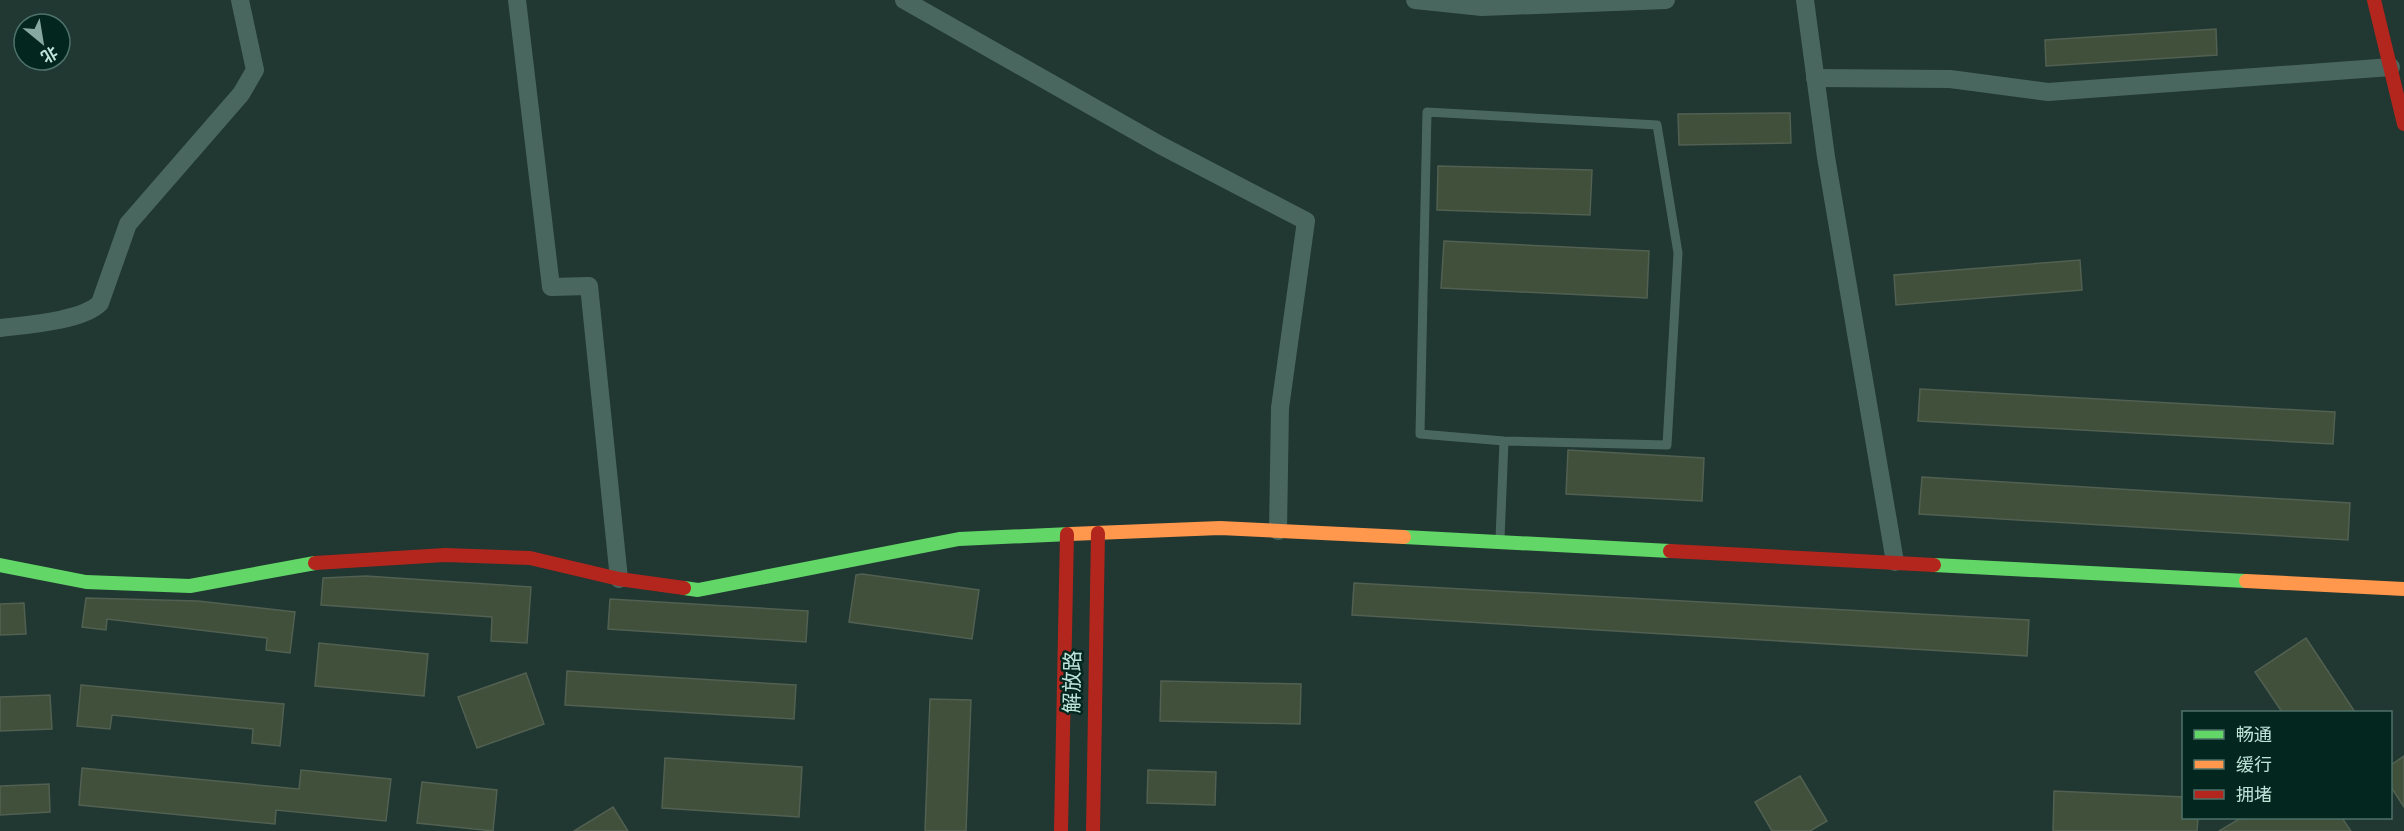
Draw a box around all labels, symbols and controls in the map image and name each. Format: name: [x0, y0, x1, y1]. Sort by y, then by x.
north arrow: [12, 12, 72, 72]
text: 北: [37, 41, 60, 66]
street label: 解放路: [1060, 650, 1088, 714]
legend: [2182, 711, 2392, 819]
text: 畅通: [2236, 725, 2272, 748]
text: 缓行: [2236, 755, 2272, 778]
text: 拥堵: [2236, 785, 2272, 808]

